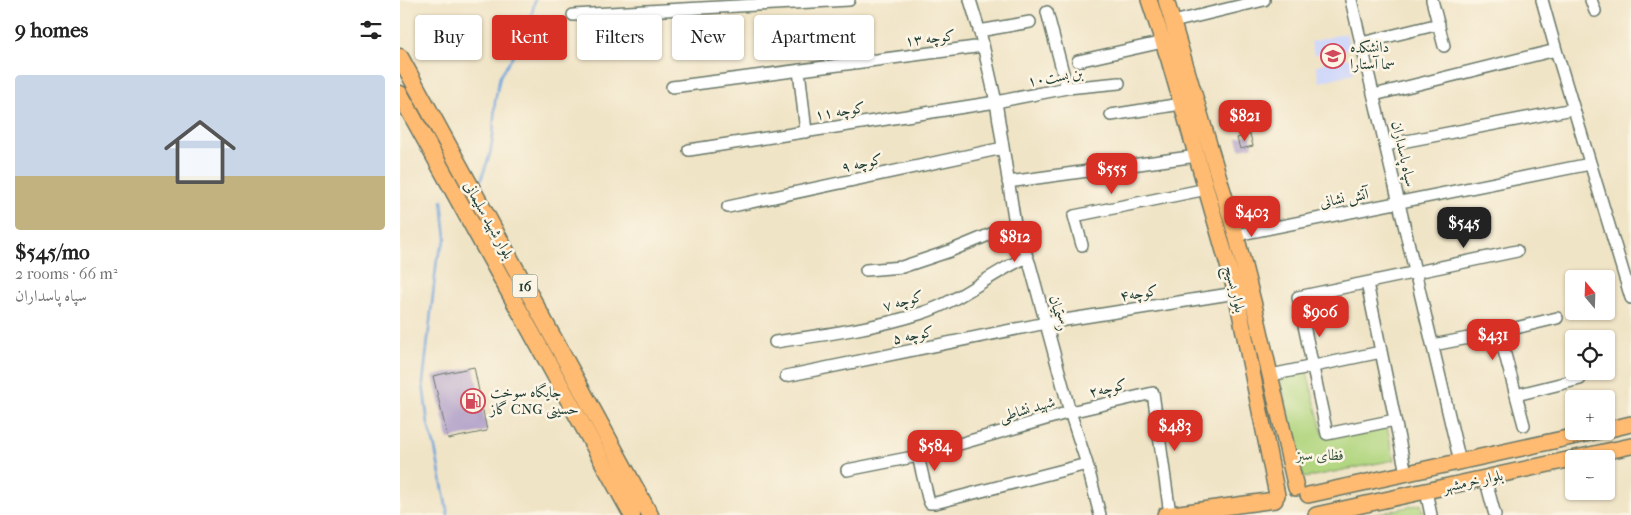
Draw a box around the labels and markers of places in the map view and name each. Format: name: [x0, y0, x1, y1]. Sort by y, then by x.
place label: دانشکده سما آستارا: [1350, 38, 1395, 73]
school or university icon: دانشکده سما آستارا: [1320, 43, 1346, 69]
pin: $821: [1215, 100, 1275, 142]
pin: $555: [1082, 152, 1142, 195]
pin: $403: [1222, 196, 1282, 238]
pin: $545: [1434, 206, 1494, 249]
pin: $812: [985, 220, 1045, 263]
pin: $906: [1290, 296, 1350, 338]
pin: $431: [1463, 318, 1523, 361]
place label: جایگاه سوخت گاز CNG حسینی: [488, 382, 579, 420]
fuel station icon: جایگاه سوخت گاز CNG حسینی: [460, 388, 486, 414]
pin: $483: [1145, 410, 1205, 452]
pin: $584: [905, 430, 965, 472]

